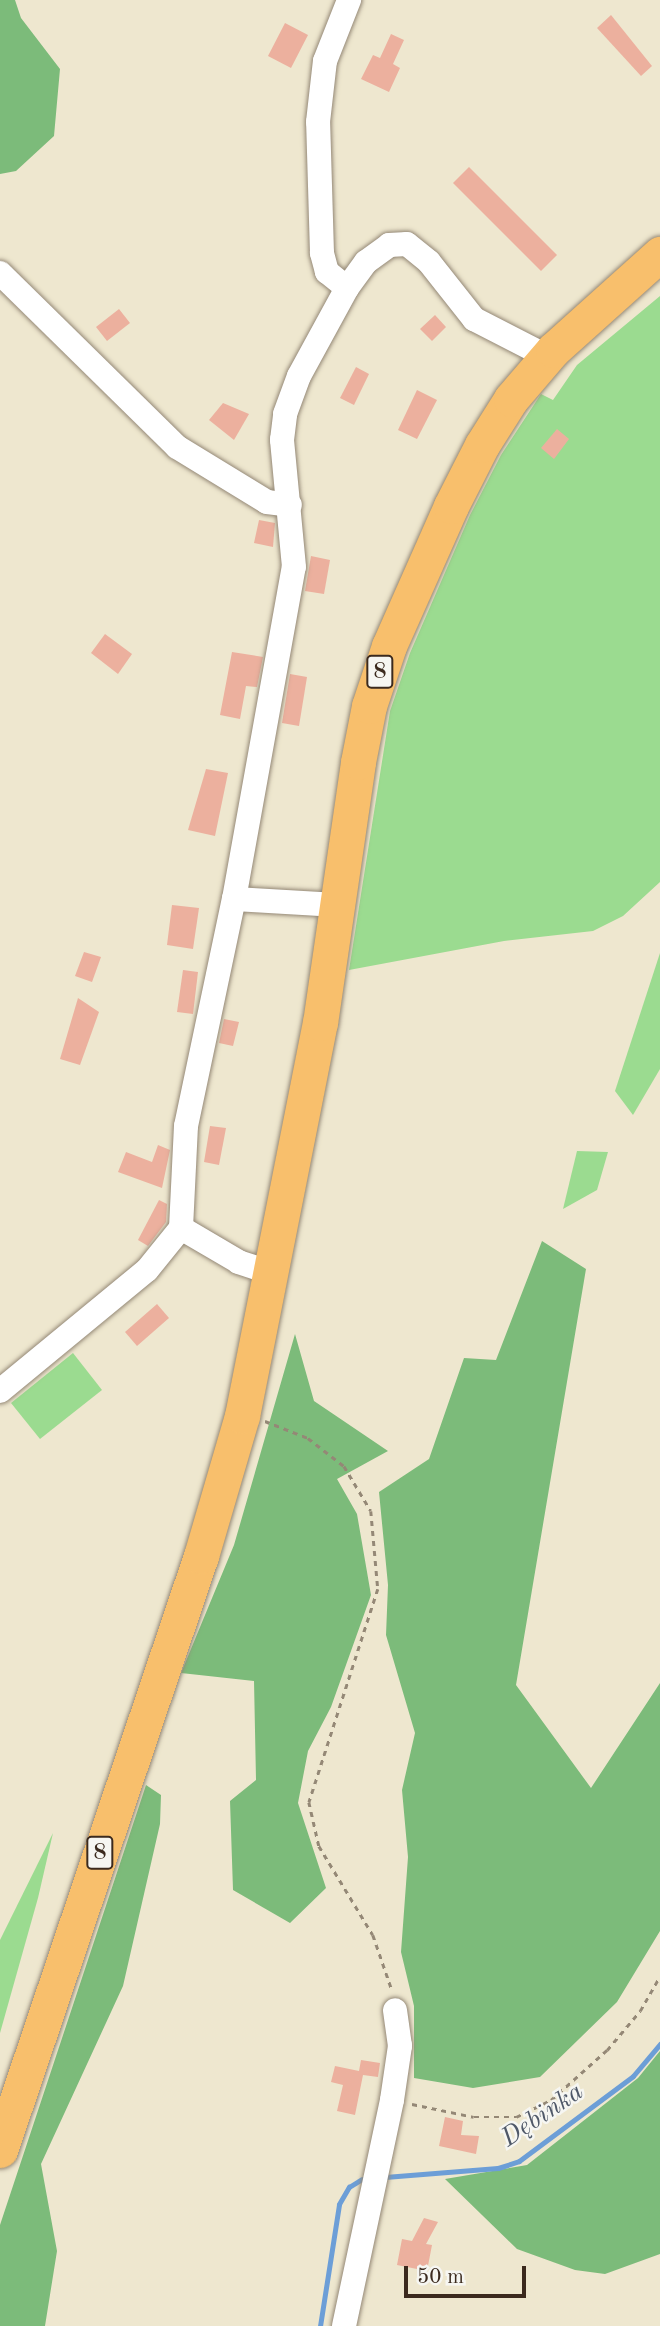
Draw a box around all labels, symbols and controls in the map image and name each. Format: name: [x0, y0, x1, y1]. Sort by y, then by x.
road number: 8: [366, 652, 394, 692]
road number: 8: [86, 1834, 114, 1872]
water label: Dębinka: [496, 2077, 590, 2155]
scale bar: [408, 2252, 530, 2296]
text: 50 m: [417, 2267, 464, 2288]

